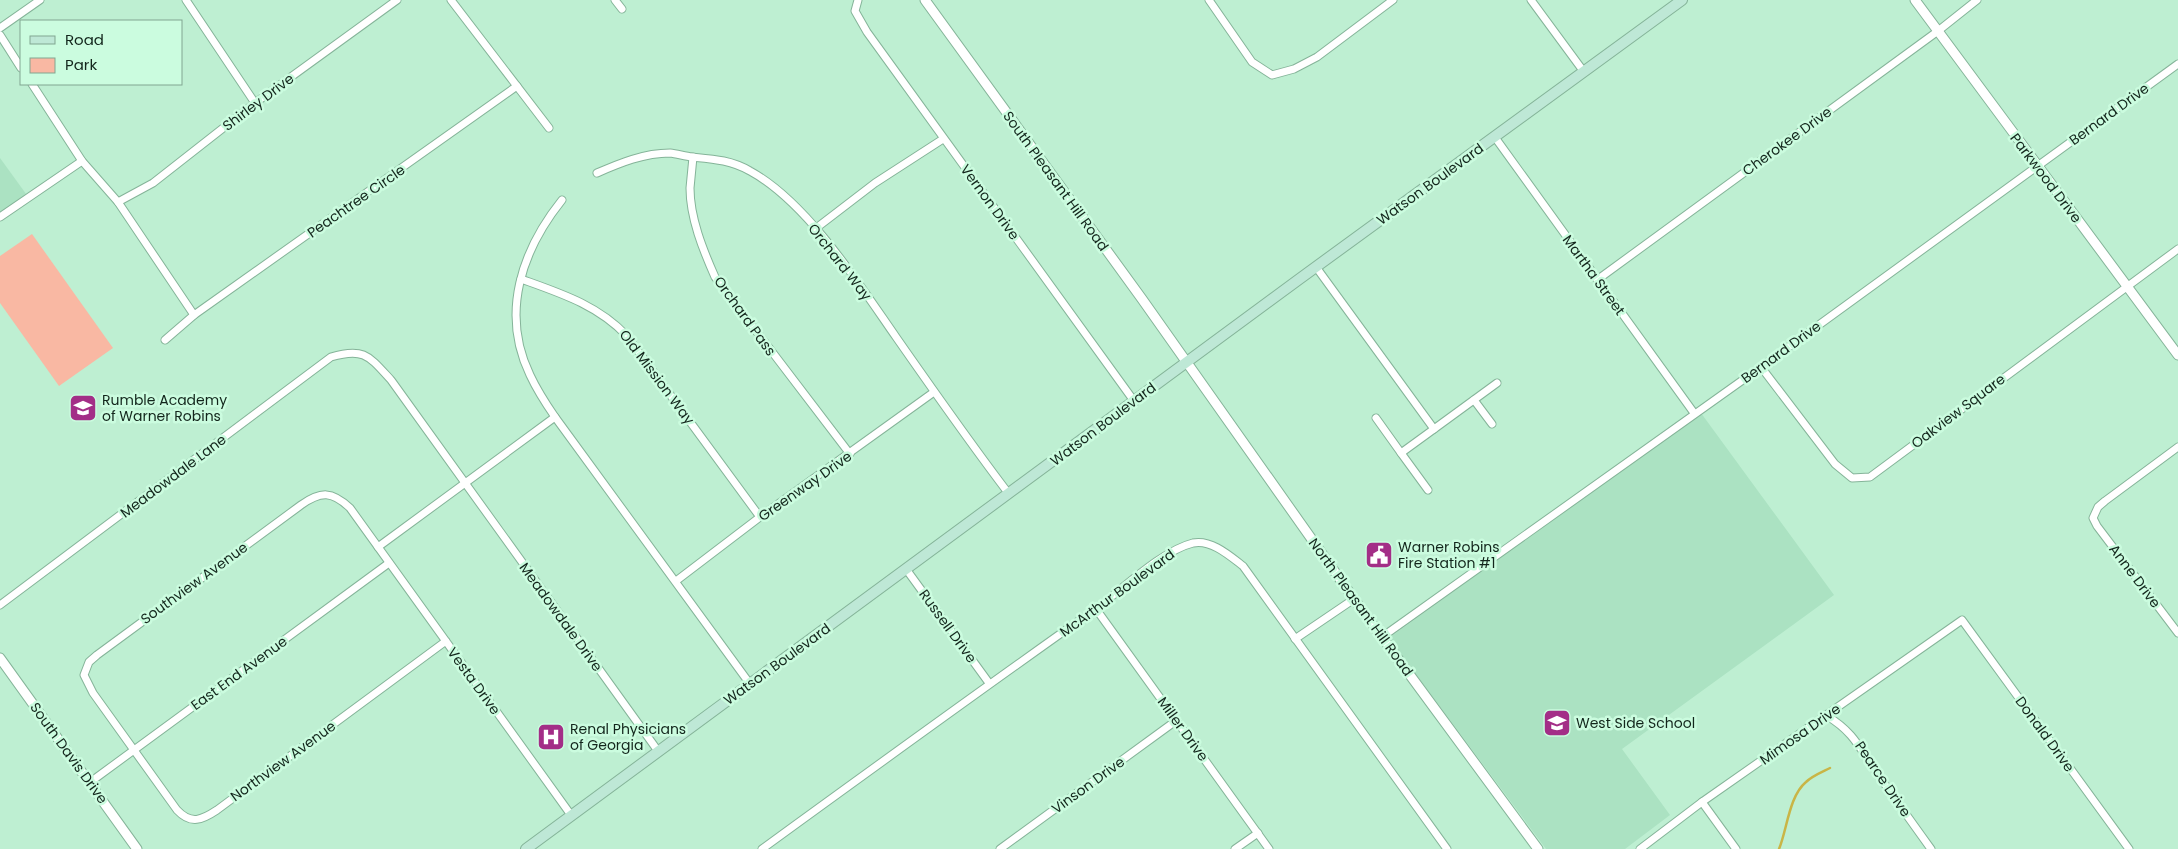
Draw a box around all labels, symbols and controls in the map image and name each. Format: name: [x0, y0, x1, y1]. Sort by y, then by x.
legend: [20, 20, 182, 85]
text: Road: [65, 29, 104, 50]
text: Park: [65, 54, 97, 75]
street label: Shirley Drive: [218, 68, 298, 135]
street label: Bernard Drive: [2065, 78, 2153, 150]
street label: Cherokee Drive: [1738, 102, 1836, 180]
street label: South Pleasant Hill Road: [998, 107, 1114, 255]
street label: Parkwood Drive: [2006, 129, 2087, 227]
street label: Watson Boulevard: [1372, 138, 1488, 230]
street label: Peachtree Circle: [303, 160, 409, 242]
street label: Vernon Drive: [956, 160, 1024, 244]
street label: Orchard Way: [804, 219, 876, 305]
street label: Martha Street: [1558, 231, 1630, 319]
street label: Orchard Pass: [709, 272, 781, 360]
street label: Bernard Drive: [1737, 316, 1825, 388]
street label: Old Mission Way: [615, 326, 699, 429]
street label: Oakview Square: [1907, 369, 2009, 453]
street label: Watson Boulevard: [1046, 378, 1160, 470]
place label: Rumble Academy of Warner Robins: [102, 390, 227, 426]
school or university icon: Rumble Academy of Warner Robins: [68, 393, 98, 423]
street label: Meadowdale Lane: [116, 429, 230, 523]
street label: Greenway Drive: [754, 446, 856, 526]
street label: North Pleasant Hill Road: [1304, 534, 1418, 680]
street label: Southview Avenue: [136, 537, 252, 629]
place label: Warner Robins Fire Station #1: [1398, 537, 1500, 573]
public building icon: Warner Robins Fire Station #1: [1364, 540, 1394, 570]
street label: Anne Drive: [2104, 540, 2166, 612]
street label: McArthur Boulevard: [1055, 544, 1179, 642]
street label: Meadowdale Drive: [515, 559, 607, 676]
street label: Russell Drive: [914, 585, 982, 667]
street label: Watson Boulevard: [719, 618, 835, 710]
street label: East End Avenue: [187, 631, 292, 715]
street label: Vesta Drive: [443, 643, 505, 719]
street label: Donald Drive: [2011, 692, 2079, 776]
street label: Miller Drive: [1153, 693, 1213, 766]
street label: South Davis Drive: [25, 698, 113, 808]
street label: Mimosa Drive: [1756, 699, 1845, 769]
school or university icon: West Side School: [1542, 708, 1572, 738]
place label: West Side School: [1576, 713, 1695, 733]
street label: Northview Avenue: [226, 716, 340, 806]
place label: Renal Physicians of Georgia: [570, 719, 686, 755]
hospital icon: Renal Physicians of Georgia: [536, 722, 566, 752]
street label: Pearce Drive: [1850, 737, 1916, 821]
street label: Vinson Drive: [1047, 751, 1129, 818]

